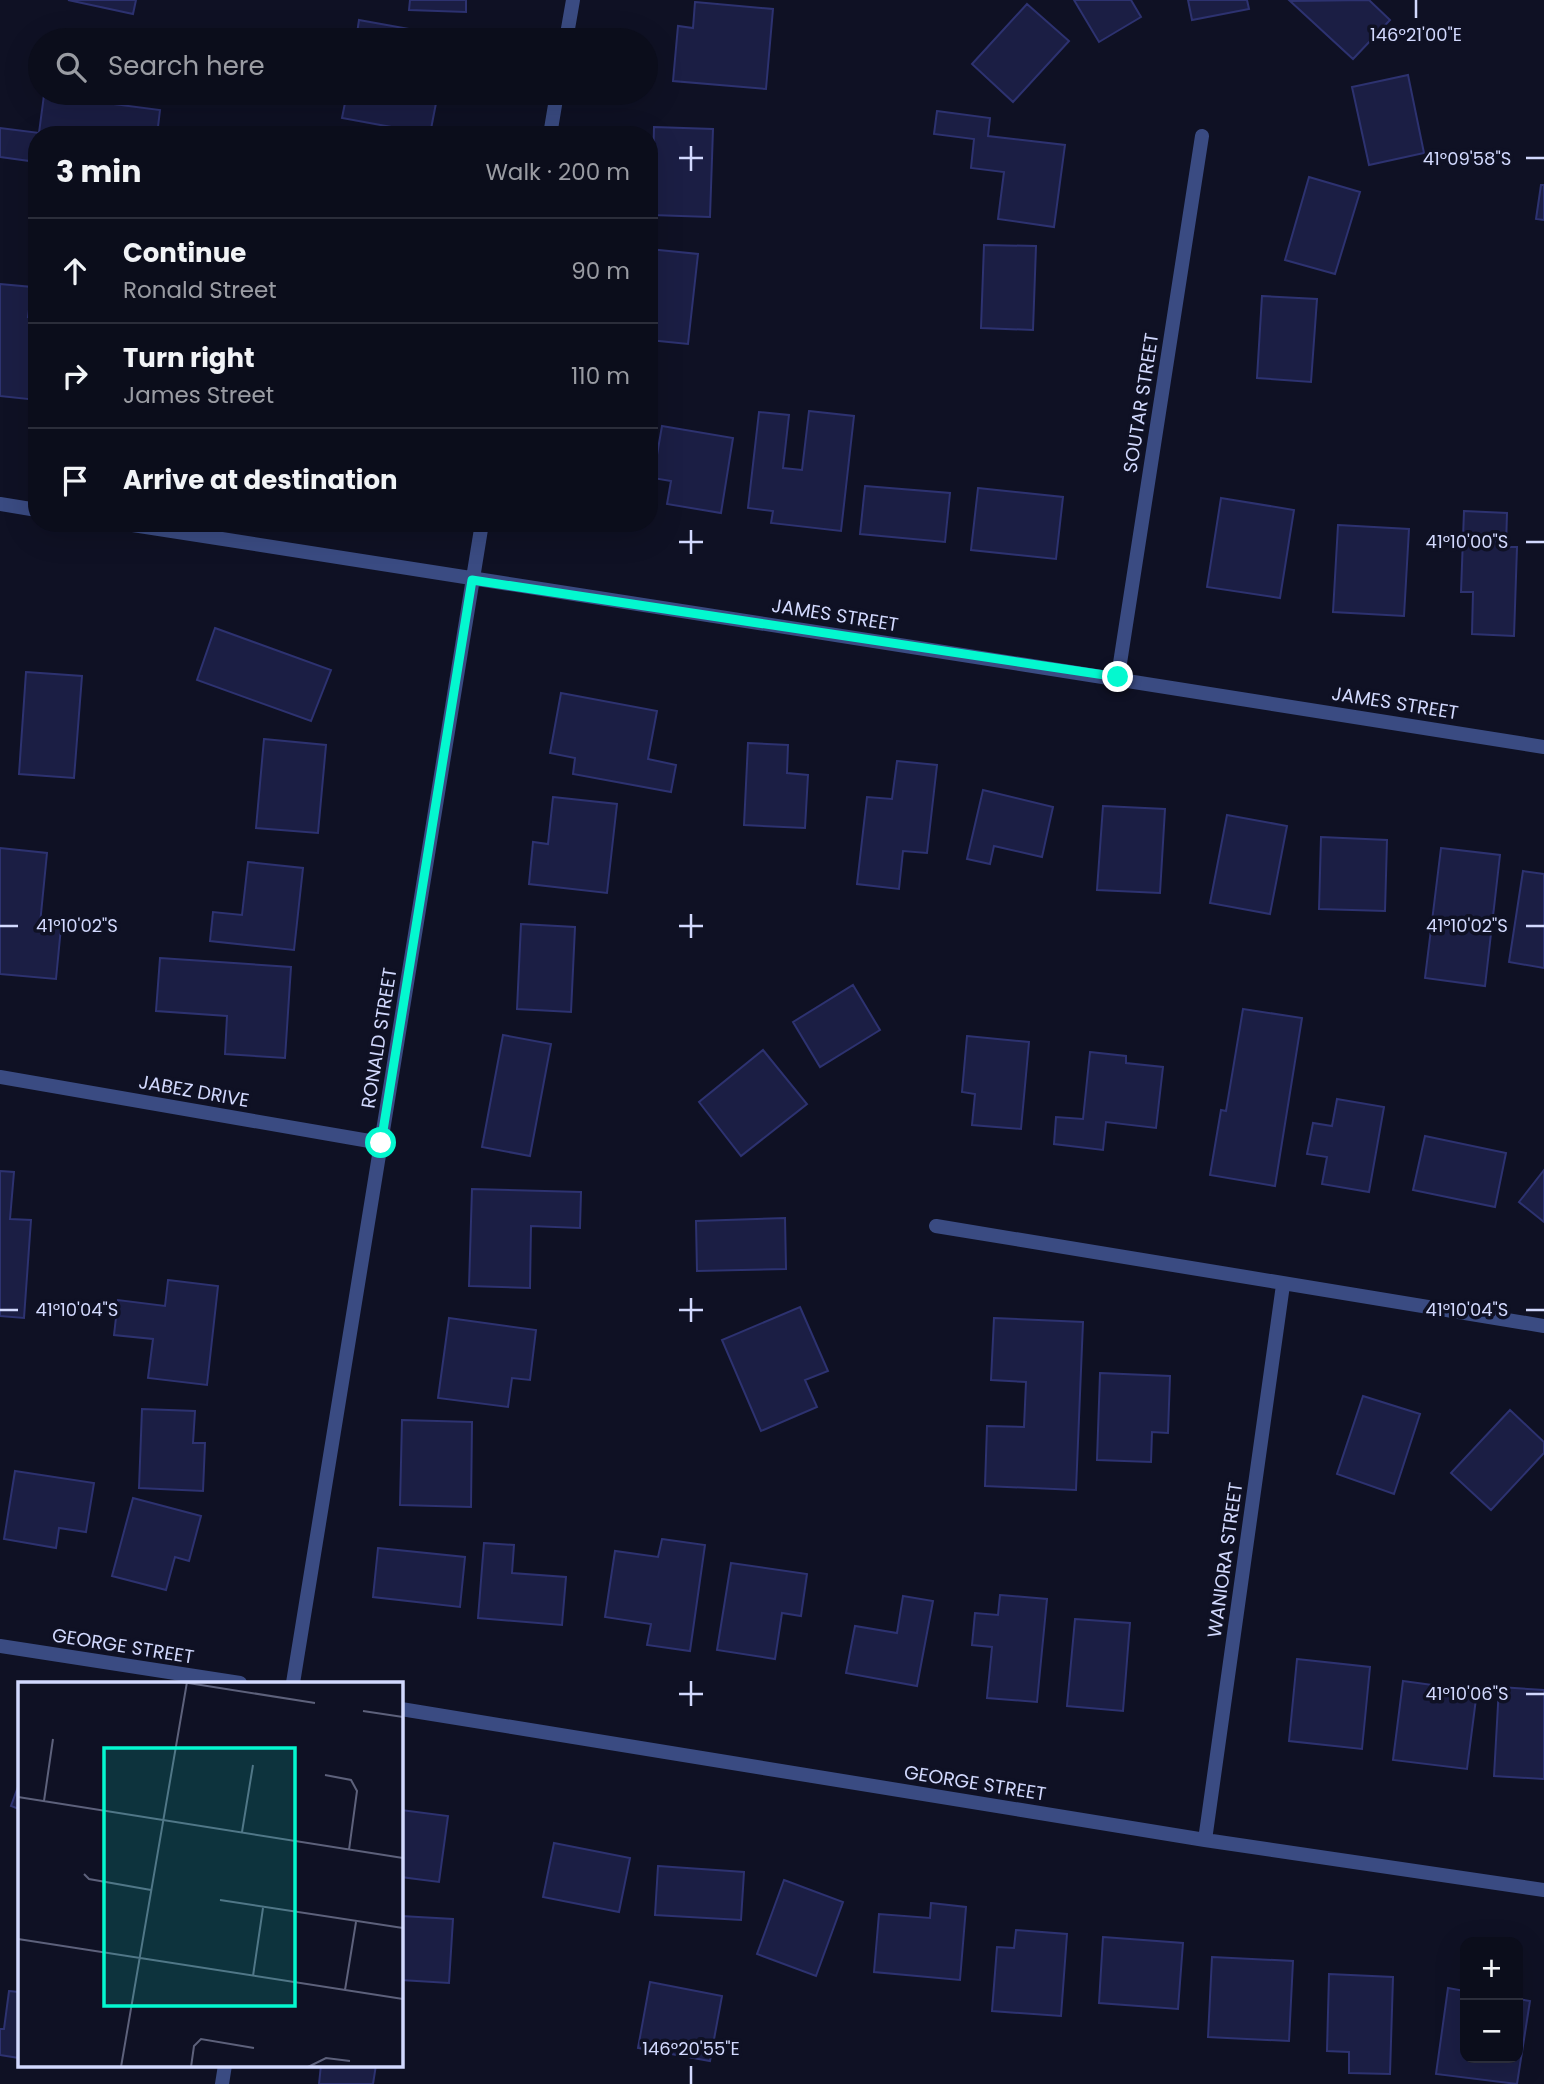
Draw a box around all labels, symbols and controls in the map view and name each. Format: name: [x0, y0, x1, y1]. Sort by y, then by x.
text: 146°21'00"E: [1370, 22, 1462, 47]
search box: [28, 28, 658, 105]
icon: search: [52, 48, 90, 86]
text: Search here: [108, 48, 265, 84]
text: 41°09'58"S: [1423, 146, 1511, 171]
text: 3 min: [56, 150, 141, 193]
text: Walk · 200 m: [485, 156, 630, 188]
text: Continue: [123, 235, 246, 271]
icon: ahead: [56, 252, 94, 290]
text: 90 m: [571, 255, 630, 287]
text: Ronald Street: [123, 274, 277, 306]
street label: SOUTAR STREET: [1117, 331, 1165, 475]
text: Turn right: [123, 340, 255, 376]
icon: right: [56, 357, 94, 395]
text: 110 m: [571, 360, 630, 392]
text: James Street: [123, 379, 274, 411]
icon: arrive: [56, 462, 94, 500]
text: Arrive at destination: [123, 462, 398, 498]
text: 41°10'00"S: [1426, 529, 1508, 554]
street label: JAMES STREET: [770, 592, 900, 638]
route end: [1102, 661, 1133, 692]
street label: JAMES STREET: [1330, 680, 1460, 726]
text: 41°10'02"S: [36, 913, 118, 938]
text: 41°10'02"S: [1426, 913, 1508, 938]
street label: RONALD STREET: [355, 966, 403, 1110]
street label: JABEZ DRIVE: [137, 1068, 251, 1114]
route start: [365, 1127, 396, 1158]
text: 41°10'04"S: [36, 1297, 118, 1322]
text: 41°10'04"S: [1426, 1297, 1508, 1322]
street label: WANIORA STREET: [1201, 1481, 1249, 1639]
street label: GEORGE STREET: [50, 1621, 196, 1671]
text: 41°10'06"S: [1426, 1681, 1508, 1706]
inset map: [18, 1682, 402, 2066]
street label: GEORGE STREET: [902, 1758, 1048, 1808]
map controls: [1460, 1937, 1523, 2063]
button: +: [1460, 1937, 1523, 2000]
button: −: [1460, 2000, 1523, 2063]
text: 146°20'55"E: [642, 2036, 740, 2061]

